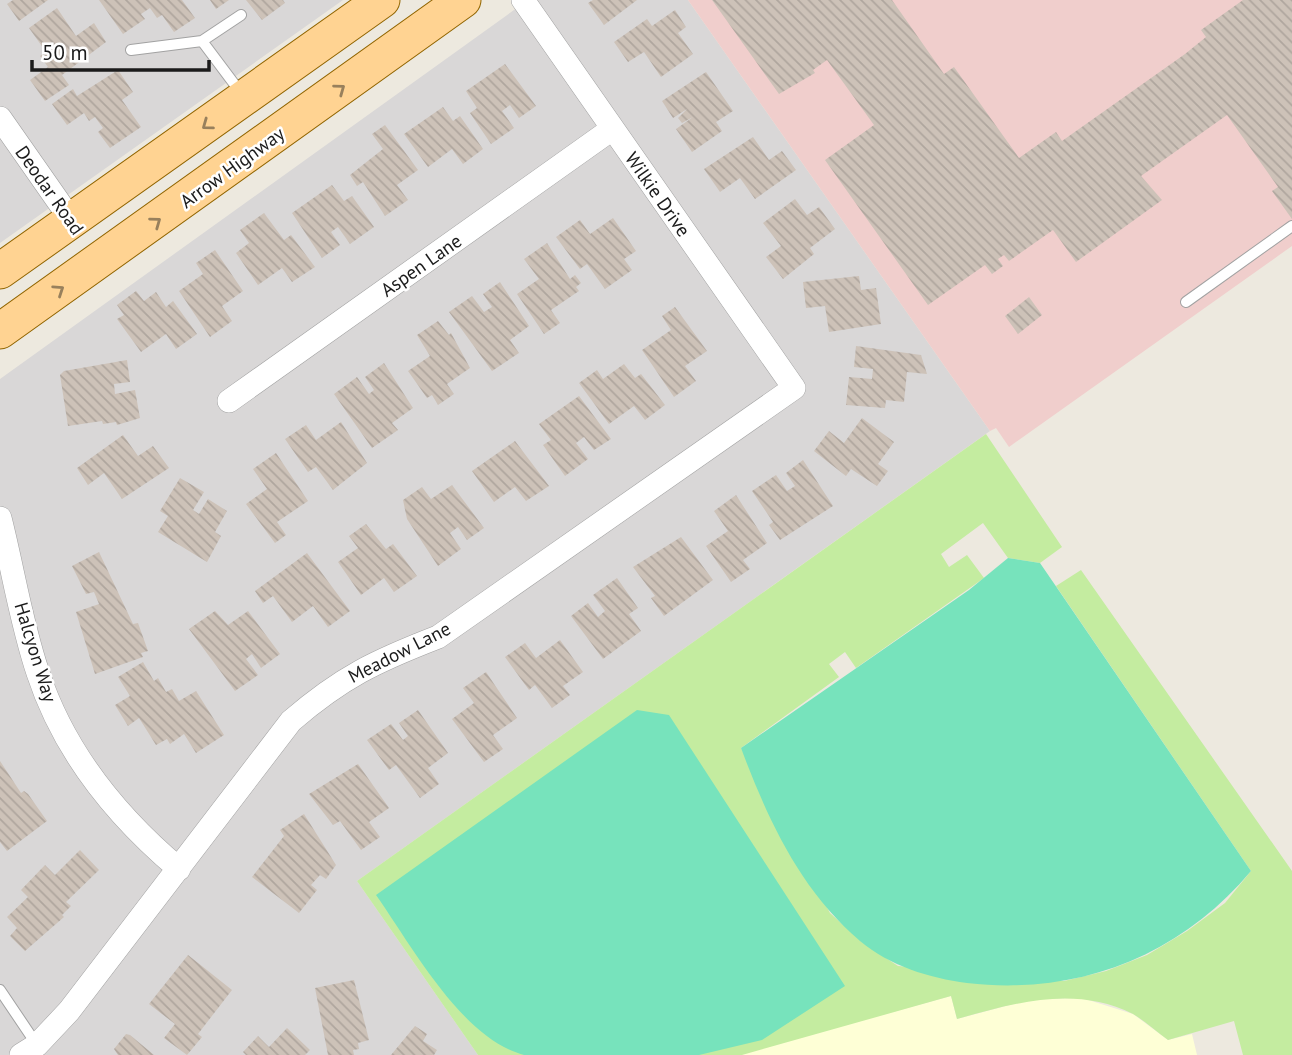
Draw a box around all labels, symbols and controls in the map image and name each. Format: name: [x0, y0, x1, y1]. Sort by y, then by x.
scale bar: [32, 28, 208, 72]
text: 50 m: [42, 39, 88, 66]
one-way arrow: [332, 85, 345, 97]
one-way arrow: [202, 117, 215, 129]
street label: Arrow Highway: [175, 121, 289, 213]
street label: Deodar Road: [10, 141, 90, 239]
street label: Wilkie Drive: [620, 147, 696, 241]
one-way arrow: [148, 218, 161, 230]
street label: Aspen Lane: [376, 228, 466, 302]
one-way arrow: [51, 286, 64, 298]
street label: Halcyon Way: [9, 599, 63, 705]
street label: Meadow Lane: [344, 616, 454, 688]

